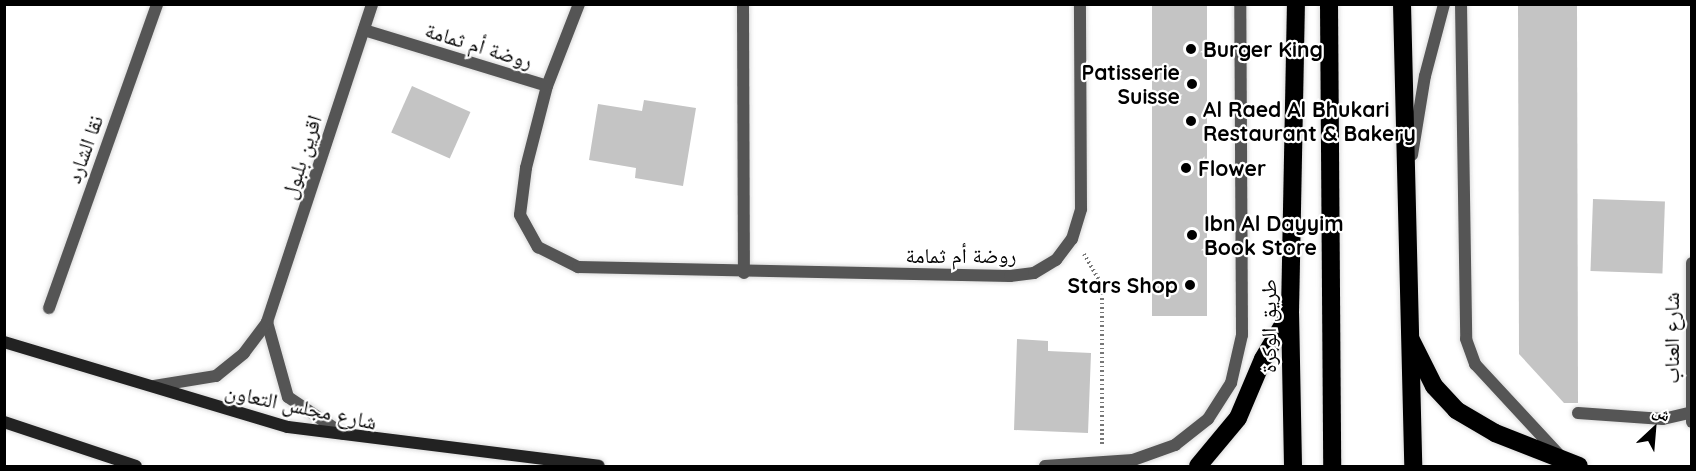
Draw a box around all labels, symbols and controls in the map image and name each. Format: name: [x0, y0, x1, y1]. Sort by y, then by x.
street label: روضة أم ثمامة: [422, 17, 536, 73]
place label: Burger King: [1203, 36, 1323, 62]
marker: Burger King: [1184, 42, 1198, 56]
place label: Patisserie Suisse: [1082, 59, 1180, 109]
marker: Patisserie Suisse: [1185, 77, 1199, 91]
place label: Al Raed Al Bhukari Restaurant & Bakery: [1203, 96, 1416, 146]
street label: نقا الشارد: [60, 112, 108, 186]
street label: اقرين بلبول: [276, 112, 326, 202]
marker: Al Raed Al Bhukari Restaurant & Bakery: [1184, 114, 1198, 128]
place label: Flower: [1198, 155, 1266, 181]
marker: Flower: [1179, 161, 1193, 175]
place label: Ibn Al Dayyim Book Store: [1204, 210, 1344, 260]
marker: Ibn Al Dayyim Book Store: [1185, 228, 1199, 242]
street label: روضة أم ثمامة: [906, 242, 1016, 268]
place label: Stars Shop: [1067, 272, 1178, 298]
marker: Stars Shop: [1183, 278, 1197, 292]
street label: طريق الوكرة: [1255, 279, 1281, 373]
street label: شارع العناب: [1658, 292, 1684, 384]
street label: شارع مجلس التعاون: [223, 378, 379, 434]
north arrow: [1624, 399, 1684, 459]
text: ش: [1650, 400, 1674, 426]

